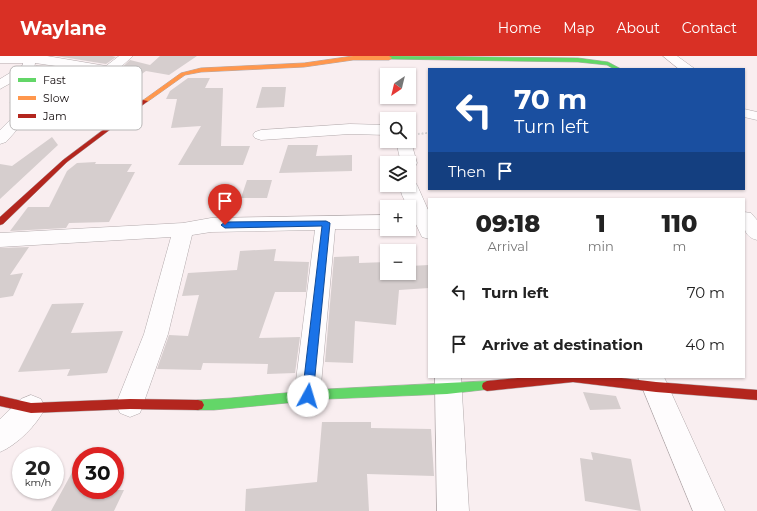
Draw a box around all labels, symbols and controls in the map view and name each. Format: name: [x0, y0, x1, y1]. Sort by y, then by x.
text: Waylane: [20, 17, 107, 40]
text: Home: [498, 19, 541, 37]
text: Map: [563, 19, 594, 37]
text: About: [616, 19, 660, 37]
text: Contact: [682, 19, 737, 37]
legend: [10, 66, 142, 130]
north arrow: [380, 68, 416, 104]
map controls: [380, 68, 416, 280]
text: Fast: [43, 73, 67, 87]
text: 70 m: [514, 82, 587, 116]
icon: left: [448, 84, 500, 136]
text: Slow: [43, 91, 69, 105]
text: Jam: [42, 109, 67, 123]
button: search: [380, 112, 416, 148]
text: Turn left: [514, 116, 589, 138]
button: layers: [380, 156, 416, 192]
icon: arrive: [494, 160, 516, 182]
text: Then: [448, 162, 486, 181]
pin: [208, 184, 242, 225]
icon: arrive: [214, 190, 236, 212]
button: +: [380, 200, 416, 236]
text: 09:18: [476, 209, 540, 238]
text: 1: [596, 209, 606, 238]
text: 110: [662, 209, 697, 238]
text: Arrival: [487, 238, 528, 254]
text: min: [588, 238, 614, 254]
text: m: [673, 238, 686, 254]
button: −: [380, 244, 416, 280]
icon: left: [448, 281, 470, 303]
text: Turn left: [482, 283, 549, 302]
text: 70 m: [687, 283, 725, 302]
icon: arrive: [448, 333, 470, 355]
text: Arrive at destination: [482, 335, 643, 354]
text: 40 m: [685, 335, 725, 354]
position arrow: [287, 375, 329, 417]
speed limit sign: 30: [72, 447, 124, 499]
text: 20: [25, 456, 51, 480]
text: km/h: [25, 476, 51, 489]

